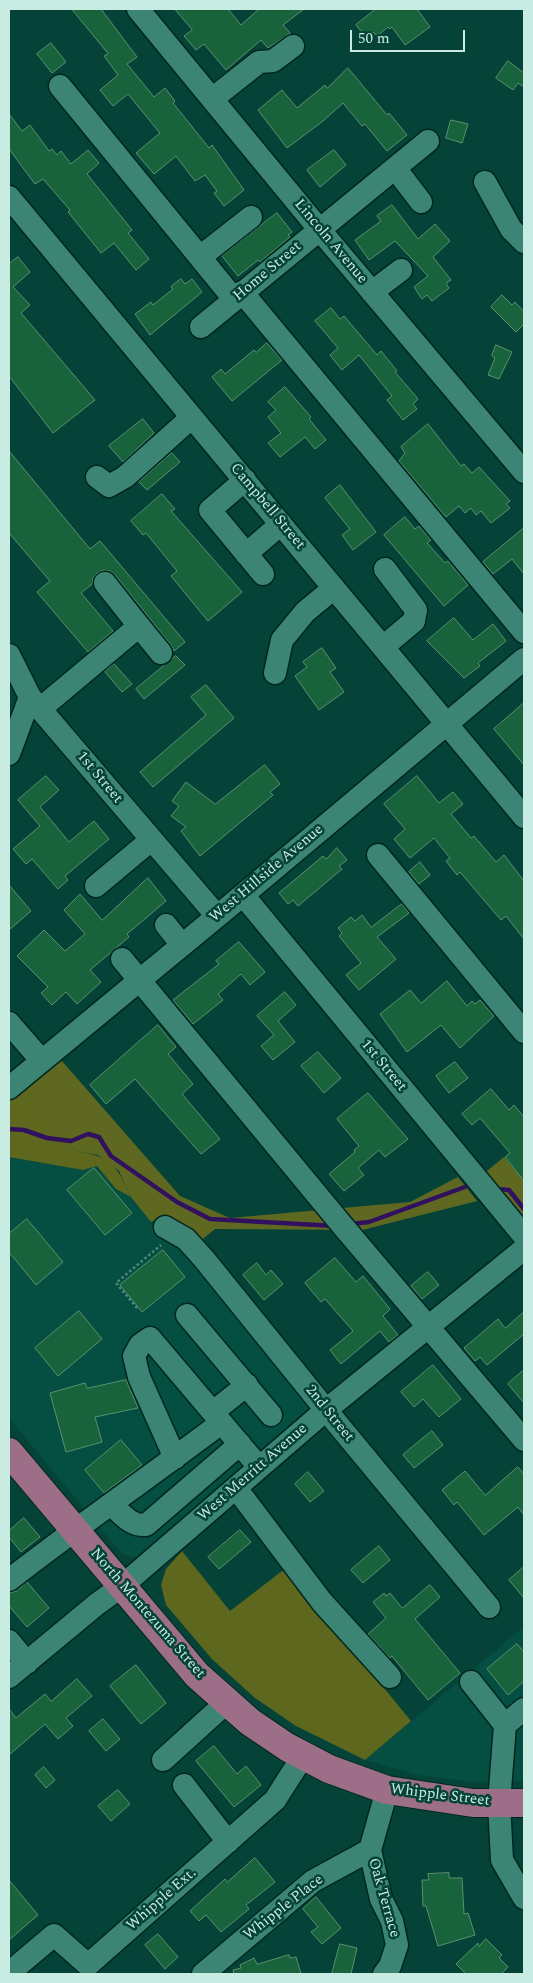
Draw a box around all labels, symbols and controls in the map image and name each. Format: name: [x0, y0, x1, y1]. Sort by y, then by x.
scale bar: [353, 20, 468, 52]
text: 50 m: [358, 27, 390, 50]
street label: Lincoln Avenue: [289, 196, 371, 288]
street label: Home Street: [230, 238, 306, 306]
street label: Campbell Street: [226, 460, 308, 554]
street label: 1st Street: [72, 748, 126, 808]
street label: West Hillside Avenue: [207, 821, 327, 927]
street label: 1st Street: [356, 1036, 410, 1096]
street label: 2nd Street: [301, 1382, 357, 1446]
street label: West Merritt Avenue: [195, 1421, 311, 1525]
street label: North Montezuma Street: [86, 1545, 208, 1683]
street label: Whipple Street: [389, 1781, 491, 1811]
street label: Oak Terrace: [363, 1856, 403, 1940]
street label: Whipple Ext.: [123, 1865, 201, 1935]
street label: Whipple Place: [241, 1871, 327, 1945]

